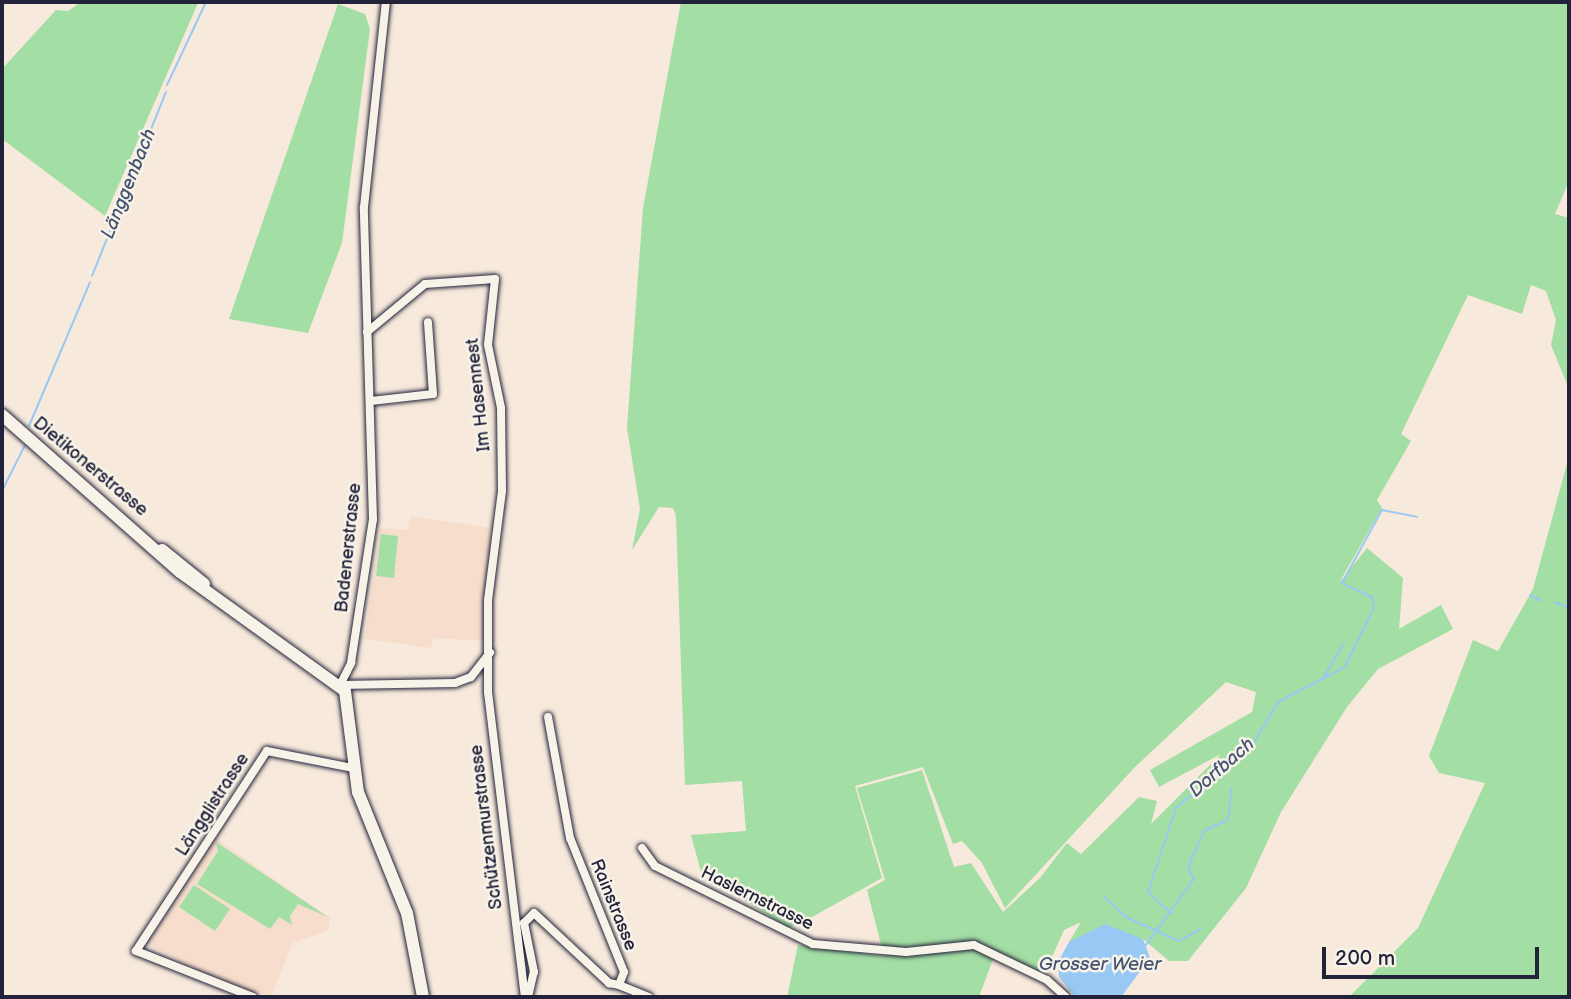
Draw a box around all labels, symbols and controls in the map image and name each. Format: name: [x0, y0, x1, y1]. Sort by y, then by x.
water label: Länggenbach: [97, 126, 161, 242]
street label: Im Hasennest: [462, 337, 496, 453]
street label: Dietikonerstrasse: [28, 413, 152, 521]
street label: Badenerstrasse: [331, 482, 367, 614]
water label: Dorfbach: [1185, 733, 1259, 803]
street label: Schützenmurstrasse: [466, 743, 508, 911]
street label: Längglistrasse: [172, 749, 254, 861]
street label: Rainstrasse: [585, 856, 641, 954]
street label: Haslernstrasse: [697, 862, 817, 936]
scale bar: [1326, 932, 1543, 976]
text: 200 m: [1335, 946, 1395, 971]
water label: Grosser Weier: [1038, 954, 1162, 976]

